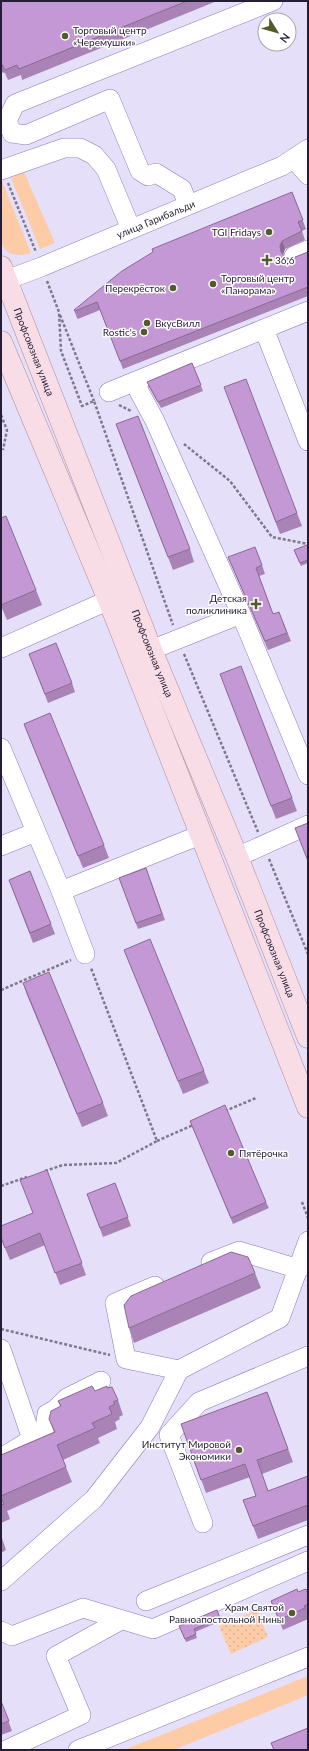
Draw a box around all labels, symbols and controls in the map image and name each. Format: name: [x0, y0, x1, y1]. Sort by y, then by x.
north arrow: [257, 12, 297, 52]
place label: Торговый центр «Черемушки»: [73, 24, 147, 48]
marker: Торговый центр «Черемушки»: [60, 31, 70, 41]
text: N: [278, 31, 293, 46]
street label: улица Гарибальди: [115, 197, 197, 241]
place label: TGI Fridays: [212, 226, 261, 238]
marker: TGI Fridays: [264, 227, 274, 237]
place label: 36,6: [275, 254, 295, 266]
marker: 36,6: [262, 255, 272, 265]
place label: Торговый центр «Панорама»: [221, 272, 295, 296]
marker: Торговый центр «Панорама»: [208, 279, 218, 289]
place label: Перекрёсток: [105, 282, 166, 294]
marker: Перекрёсток: [168, 283, 178, 293]
street label: Профсоюзная улица: [12, 306, 57, 398]
place label: ВкусВилл: [155, 317, 200, 329]
marker: ВкусВилл: [142, 318, 152, 328]
place label: Rostic's: [103, 326, 136, 338]
marker: Rostic's: [139, 327, 149, 337]
place label: Детская поликлиника: [186, 592, 247, 616]
marker: Детская поликлиника: [250, 598, 262, 610]
street label: Профсоюзная улица: [130, 608, 176, 699]
street label: Профсоюзная улица: [252, 908, 298, 999]
place label: Пятёрочка: [239, 1147, 288, 1159]
marker: Пятёрочка: [226, 1148, 236, 1158]
place label: Институт Мировой Экономики: [142, 1438, 231, 1462]
marker: Институт Мировой Экономики: [234, 1445, 244, 1455]
place label: Храм Святой Равноапостольной Нины: [169, 1601, 284, 1625]
marker: Храм Святой Равноапостольной Нины: [287, 1608, 297, 1618]

